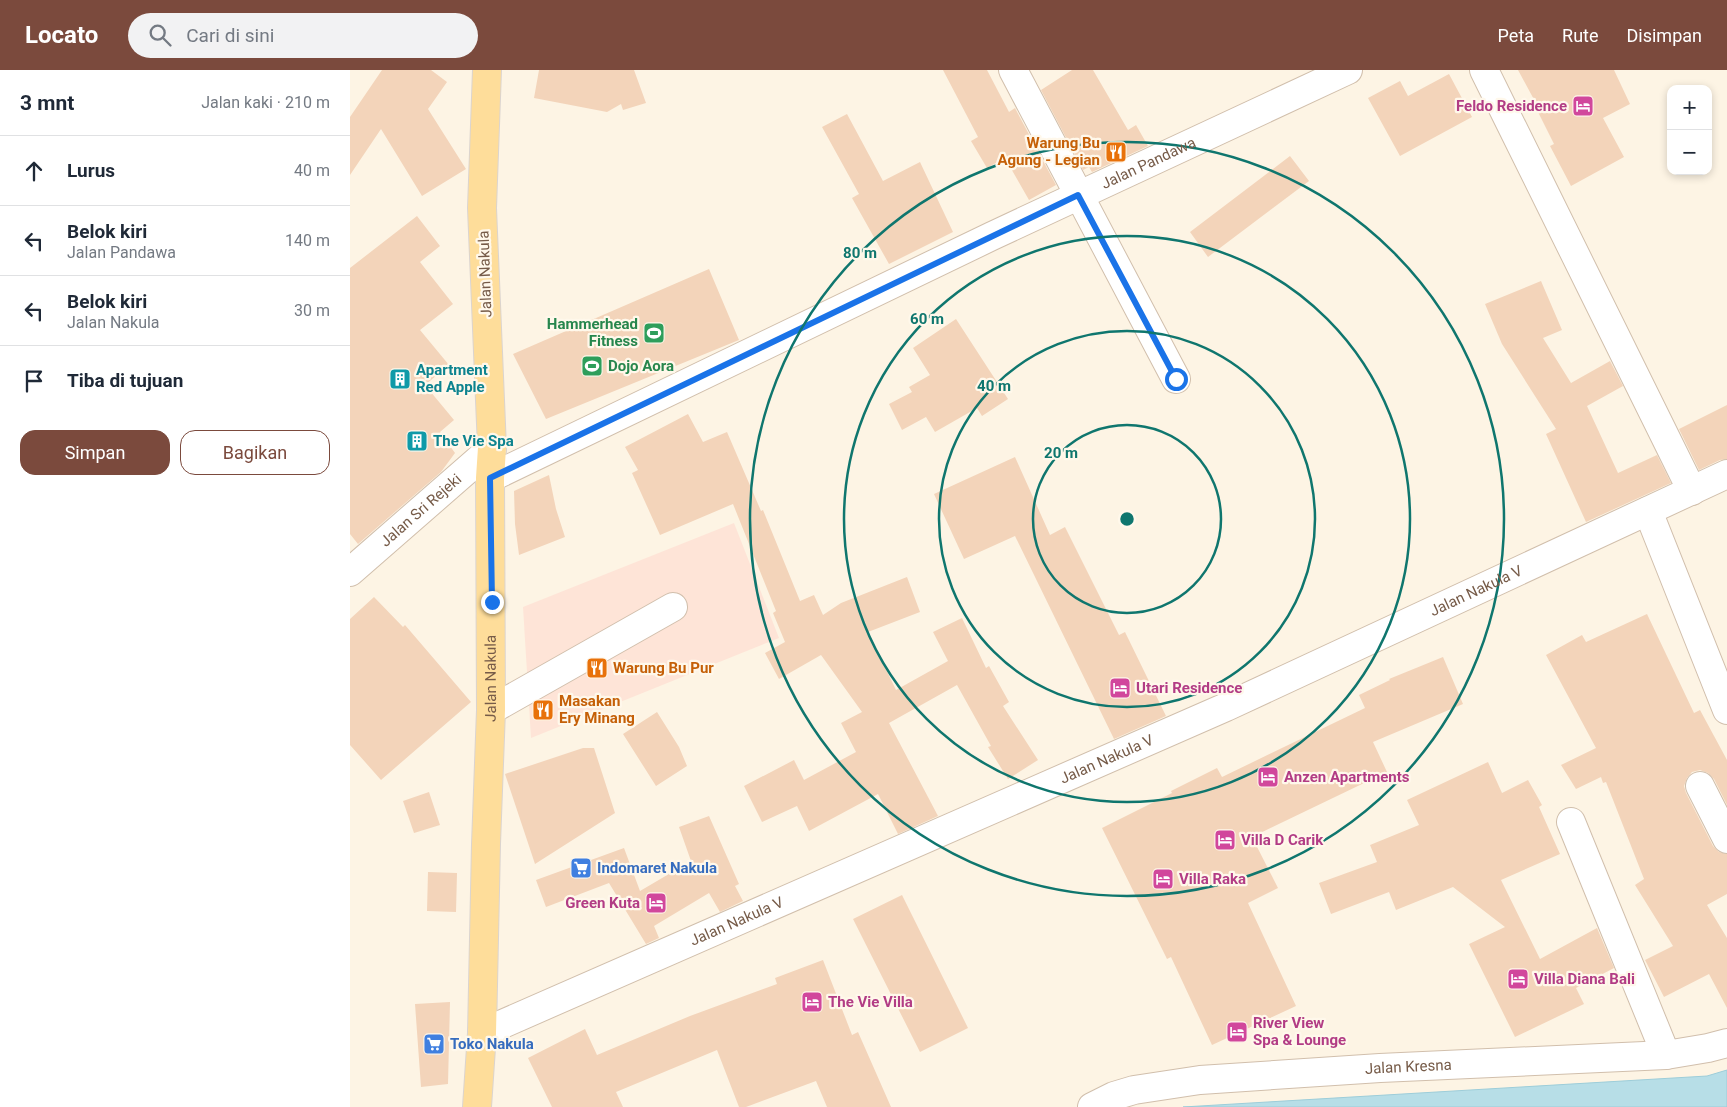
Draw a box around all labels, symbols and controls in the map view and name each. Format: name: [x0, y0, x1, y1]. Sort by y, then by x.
search box: [128, 13, 478, 58]
text: Locato: [25, 21, 98, 49]
icon: search: [146, 21, 174, 49]
text: Cari di sini: [186, 24, 274, 47]
text: Peta: [1498, 25, 1534, 46]
text: Rute: [1562, 25, 1599, 46]
text: Disimpan: [1627, 25, 1702, 46]
map controls: [1667, 85, 1712, 175]
button: +: [1667, 85, 1712, 130]
text: 3 mnt: [20, 91, 74, 115]
text: Jalan kaki · 210 m: [201, 93, 330, 112]
hotel icon: Feldo Residence: [1571, 94, 1595, 118]
place label: Feldo Residence: [1456, 97, 1567, 115]
button: −: [1667, 130, 1712, 175]
street label: Jalan Pandawa: [1098, 133, 1199, 193]
place label: Warung Bu Agung - Legian: [997, 134, 1100, 169]
restaurant icon: Warung Bu Agung - Legian: [1104, 140, 1128, 164]
icon: ahead: [20, 157, 48, 185]
text: Lurus: [67, 159, 115, 182]
text: 40 m: [294, 161, 330, 180]
text: Belok kiri: [67, 220, 147, 243]
icon: left: [20, 227, 48, 255]
street label: Jalan Nakula: [474, 230, 496, 318]
text: 140 m: [285, 231, 330, 250]
text: Jalan Pandawa: [67, 243, 176, 262]
text: 80 m: [843, 244, 877, 262]
text: Belok kiri: [67, 290, 147, 313]
icon: left: [20, 297, 48, 325]
text: 30 m: [294, 301, 330, 320]
text: 60 m: [910, 310, 944, 328]
text: Jalan Nakula: [67, 313, 160, 332]
place label: Hammerhead Fitness: [547, 315, 638, 350]
sports icon: Hammerhead Fitness: [642, 321, 666, 345]
sports icon: Dojo Aora: [580, 354, 604, 378]
place label: Dojo Aora: [608, 357, 674, 375]
place label: Apartment Red Apple: [416, 361, 488, 396]
icon: arrive: [20, 367, 48, 395]
building icon: Apartment Red Apple: [388, 367, 412, 391]
route start: [1165, 368, 1188, 391]
text: Tiba di tujuan: [67, 369, 183, 392]
text: 40 m: [977, 377, 1011, 395]
building icon: The Vie Spa: [405, 429, 429, 453]
button: Simpan: [20, 430, 170, 475]
button: Bagikan: [180, 430, 330, 475]
place label: The Vie Spa: [433, 432, 514, 450]
text: 20 m: [1044, 444, 1078, 462]
street label: Jalan Sri Rejeki: [377, 470, 465, 550]
centre of rings: [1118, 510, 1136, 528]
street label: Jalan Nakula V: [1427, 561, 1526, 620]
route end: [481, 591, 504, 614]
street label: Jalan Nakula: [482, 635, 500, 722]
restaurant icon: Warung Bu Pur: [585, 656, 609, 680]
place label: Warung Bu Pur: [613, 659, 714, 677]
hotel icon: Utari Residence: [1108, 676, 1132, 700]
place label: Utari Residence: [1136, 679, 1242, 697]
place label: Masakan Ery Minang: [559, 692, 635, 727]
restaurant icon: Masakan Ery Minang: [531, 698, 555, 722]
street label: Jalan Nakula V: [1057, 731, 1157, 788]
hotel icon: Anzen Apartments: [1256, 765, 1280, 789]
place label: Anzen Apartments: [1284, 768, 1410, 786]
hotel icon: Villa D Carik: [1213, 828, 1237, 852]
place label: Villa D Carik: [1241, 831, 1324, 849]
supermarket icon: Indomaret Nakula: [569, 856, 593, 880]
place label: Indomaret Nakula: [597, 859, 717, 877]
hotel icon: Villa Raka: [1151, 867, 1175, 891]
place label: Villa Raka: [1179, 870, 1246, 888]
hotel icon: Green Kuta: [644, 891, 668, 915]
street label: Jalan Nakula V: [687, 893, 787, 950]
place label: Green Kuta: [565, 894, 640, 912]
hotel icon: Villa Diana Bali: [1506, 967, 1530, 991]
place label: Villa Diana Bali: [1534, 970, 1635, 988]
hotel icon: The Vie Villa: [800, 990, 824, 1014]
place label: The Vie Villa: [828, 993, 913, 1011]
place label: River View Spa & Lounge: [1253, 1014, 1346, 1049]
hotel icon: River View Spa & Lounge: [1225, 1020, 1249, 1044]
supermarket icon: Toko Nakula: [422, 1032, 446, 1056]
place label: Toko Nakula: [450, 1035, 534, 1053]
street label: Jalan Kresna: [1364, 1056, 1452, 1078]

